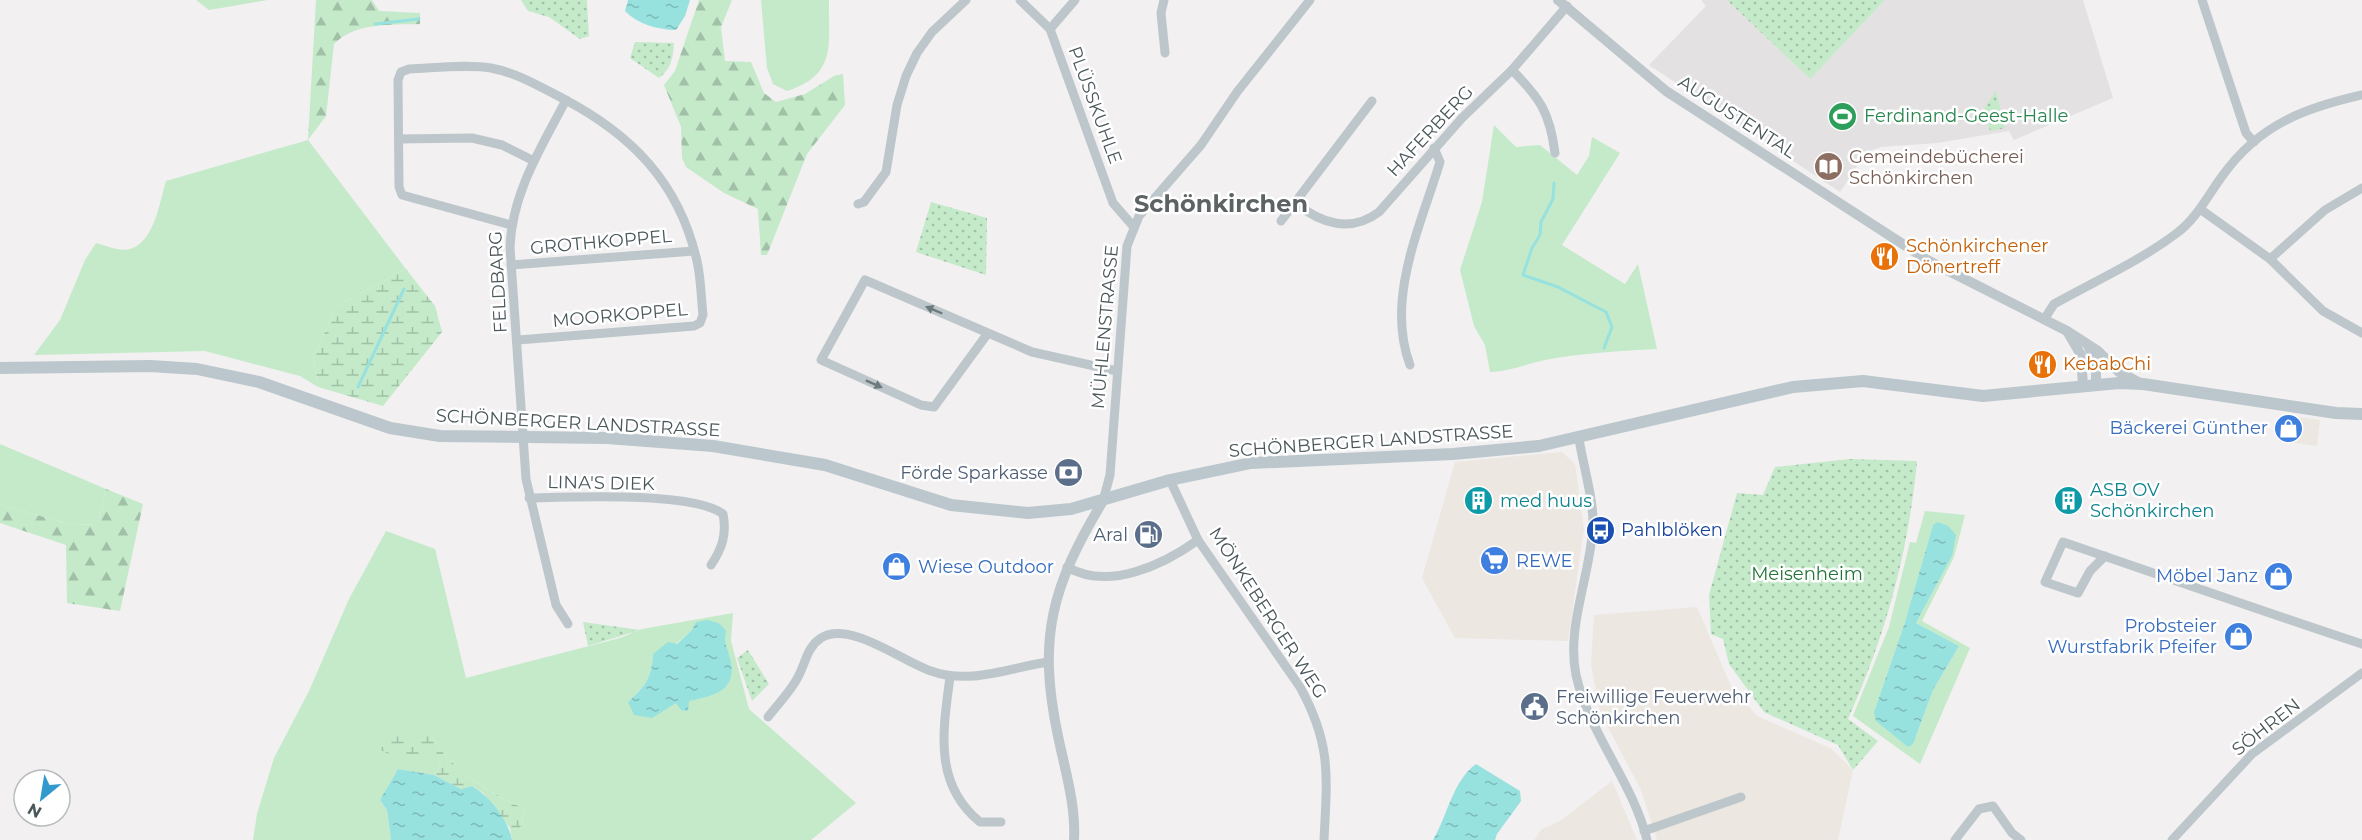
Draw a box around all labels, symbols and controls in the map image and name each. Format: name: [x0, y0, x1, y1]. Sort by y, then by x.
street label: PLÜSSKUHLE: [1064, 43, 1126, 167]
street label: AUGUSTENTAL: [1674, 71, 1800, 164]
street label: HAFERBERG: [1382, 81, 1478, 181]
sports icon: Ferdinand-Geest-Halle: [1827, 100, 1859, 132]
place label: Ferdinand-Geest-Halle: [1864, 105, 2069, 127]
place label: Gemeindebücherei Schönkirchen: [1849, 146, 2024, 189]
library icon: Gemeindebücherei Schönkirchen: [1812, 151, 1844, 183]
district label: Schönkirchen: [1134, 189, 1308, 218]
street label: GROTHKOPPEL: [529, 225, 673, 259]
street label: FELDBARG: [484, 230, 512, 334]
place label: Schönkirchener Dönertreff: [1906, 235, 2049, 278]
restaurant icon: Schönkirchener Dönertreff: [1869, 240, 1901, 272]
street label: MÜHLENSTRASSE: [1087, 244, 1123, 410]
street label: MOORKOPPEL: [551, 298, 689, 332]
one-way arrow: [925, 305, 943, 314]
restaurant icon: KebabChi: [2026, 348, 2058, 380]
place label: KebabChi: [2063, 353, 2151, 375]
one-way arrow: [866, 379, 884, 389]
street label: SCHÖNBERGER LANDSTRASSE: [435, 405, 721, 441]
shop icon: Bäckerei Günther: [2273, 412, 2305, 444]
place label: Bäckerei Günther: [2109, 417, 2268, 439]
street label: SCHÖNBERGER LANDSTRASSE: [1228, 420, 1514, 462]
bank icon: Förde Sparkasse: [1053, 457, 1085, 489]
place label: Förde Sparkasse: [900, 462, 1048, 484]
street label: LINA'S DIEK: [547, 471, 655, 495]
place label: ASB OV Schönkirchen: [2090, 479, 2214, 522]
building icon: ASB OV Schönkirchen: [2053, 484, 2085, 516]
building icon: med huus: [1463, 485, 1495, 517]
place label: med huus: [1500, 490, 1592, 512]
bus stop icon: Pahlblöken: [1584, 514, 1616, 546]
fuel station icon: Aral: [1133, 519, 1165, 551]
place label: Pahlblöken: [1621, 519, 1723, 541]
street label: MÖNKEBERGER WEG: [1204, 523, 1332, 703]
place label: Aral: [1093, 524, 1128, 546]
supermarket icon: REWE: [1479, 545, 1511, 577]
place label: REWE: [1516, 550, 1573, 572]
shop icon: Wiese Outdoor: [881, 551, 913, 583]
place label: Wiese Outdoor: [918, 556, 1054, 578]
shop icon: Möbel Janz: [2263, 560, 2295, 592]
park label: Meisenheim: [1751, 563, 1863, 585]
place label: Möbel Janz: [2156, 565, 2258, 587]
place label: Probsteier Wurstfabrik Pfeifer: [2047, 615, 2217, 658]
shop icon: Probsteier Wurstfabrik Pfeifer: [2222, 620, 2254, 652]
place label: Freiwillige Feuerwehr Schönkirchen: [1556, 686, 1751, 729]
public building icon: Freiwillige Feuerwehr Schönkirchen: [1519, 691, 1551, 723]
street label: SÖHREN: [2228, 694, 2304, 760]
north arrow: [12, 768, 72, 828]
text: N: [24, 799, 45, 822]

